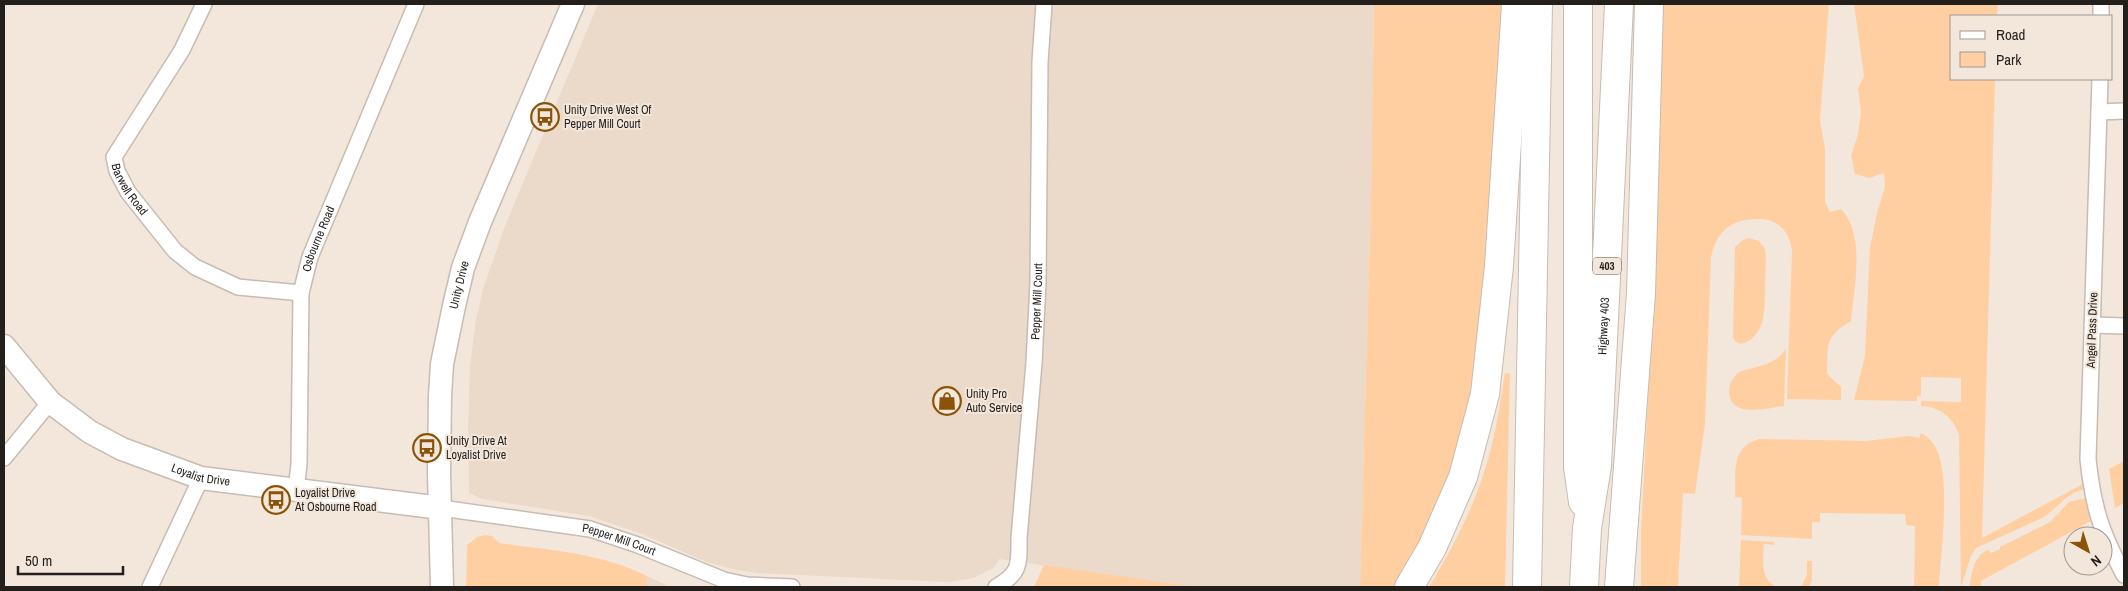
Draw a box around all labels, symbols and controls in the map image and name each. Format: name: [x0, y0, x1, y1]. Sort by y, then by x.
legend: [1950, 15, 2113, 80]
text: Road: [1996, 24, 2025, 45]
text: Park: [1996, 49, 2022, 70]
bus stop icon: Unity Drive West Of Pepper Mill Court: [530, 102, 560, 132]
place label: Unity Drive West Of Pepper Mill Court: [564, 102, 652, 132]
street label: Barwell Road: [108, 162, 151, 219]
street label: Osbourne Road: [299, 204, 338, 274]
street label: Unity Drive: [446, 258, 473, 311]
road number: 403: [1593, 258, 1621, 274]
street label: Pepper Mill Court: [1027, 263, 1046, 340]
street label: Angel Pass Drive: [2083, 292, 2101, 369]
street label: Highway 403: [1594, 297, 1613, 355]
shop icon: Unity Pro Auto Service: [932, 386, 962, 416]
place label: Unity Pro Auto Service: [965, 386, 1022, 416]
bus stop icon: Unity Drive At Loyalist Drive: [412, 433, 442, 463]
place label: Unity Drive At Loyalist Drive: [446, 433, 507, 463]
street label: Loyalist Drive: [169, 460, 231, 490]
bus stop icon: Loyalist Drive At Osbourne Road: [261, 485, 291, 515]
place label: Loyalist Drive At Osbourne Road: [294, 485, 377, 515]
street label: Pepper Mill Court: [581, 520, 658, 559]
north arrow: [2063, 526, 2113, 576]
scale bar: [18, 544, 122, 576]
text: 50 m: [25, 550, 52, 571]
text: N: [2087, 551, 2105, 571]

